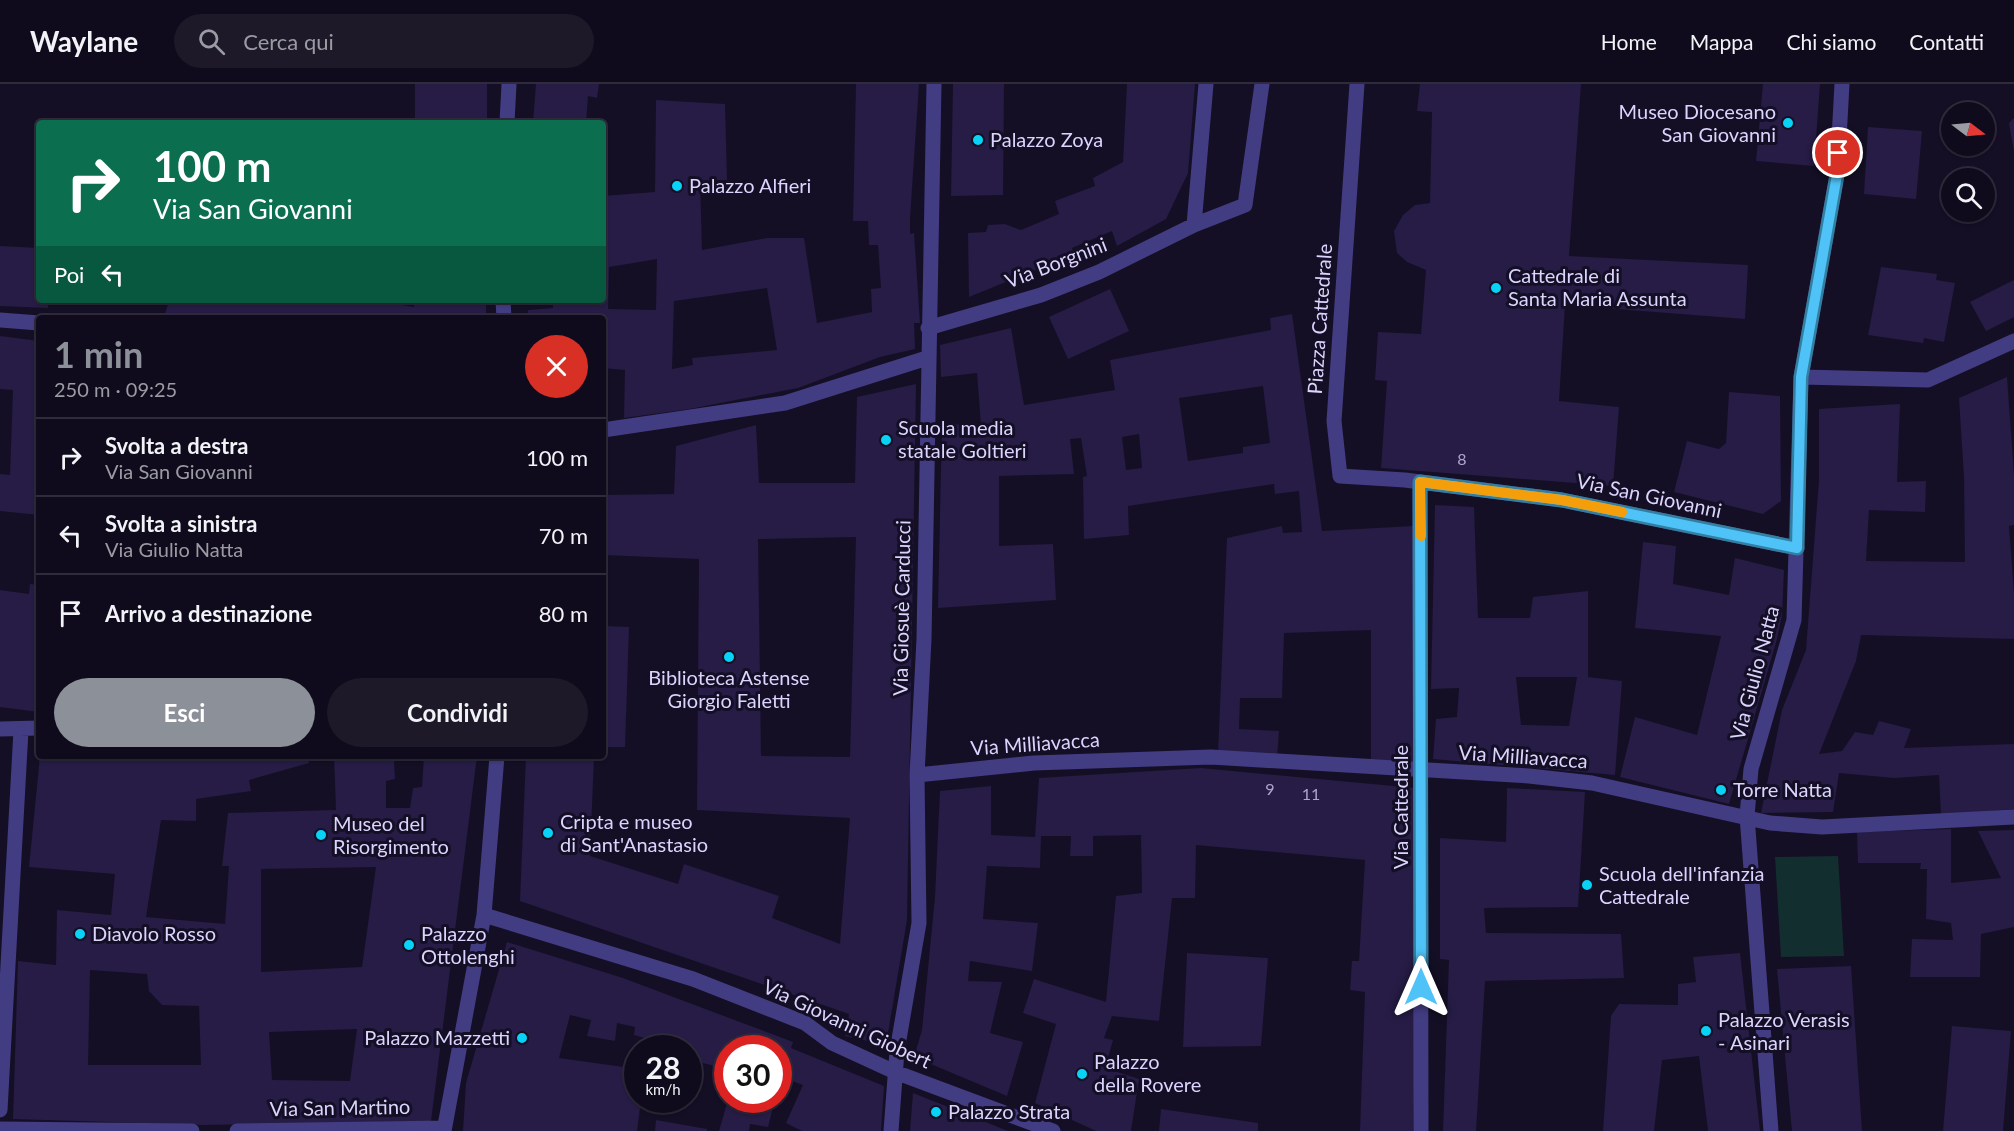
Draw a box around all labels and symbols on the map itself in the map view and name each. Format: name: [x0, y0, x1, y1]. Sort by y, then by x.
place label: Museo Diocesano San Giovanni: [1619, 99, 1776, 146]
north arrow: [1941, 102, 1995, 156]
marker: Museo Diocesano San Giovanni: [1781, 116, 1795, 130]
place label: Palazzo Zoya: [990, 127, 1103, 151]
pin: [1812, 127, 1863, 178]
marker: Palazzo Zoya: [971, 133, 985, 147]
place label: Palazzo Alfieri: [689, 173, 811, 197]
marker: Palazzo Alfieri: [670, 179, 684, 193]
street label: Via Borgnini: [1001, 232, 1110, 292]
street label: Piazza Cattedrale: [1302, 243, 1336, 395]
place label: Cattedrale di Santa Maria Assunta: [1508, 263, 1687, 310]
marker: Cattedrale di Santa Maria Assunta: [1489, 281, 1503, 295]
place label: Scuola media statale Goltieri: [898, 415, 1027, 462]
marker: Scuola media statale Goltieri: [879, 433, 893, 447]
house number: 8: [1457, 449, 1467, 468]
street label: Via San Giovanni: [1574, 468, 1724, 522]
street label: Via Giosuè Carducci: [887, 520, 915, 696]
street label: Via Giulio Natta: [1725, 603, 1784, 743]
marker: Biblioteca Astense Giorgio Faletti: [722, 650, 736, 664]
place label: Biblioteca Astense Giorgio Faletti: [648, 665, 810, 712]
street label: Via Milliavacca: [970, 727, 1100, 759]
street label: Via Milliavacca: [1458, 740, 1588, 772]
street label: Via Cattedrale: [1388, 745, 1412, 869]
place label: Torre Natta: [1733, 777, 1832, 801]
house number: 9: [1265, 779, 1275, 798]
marker: Torre Natta: [1714, 783, 1728, 797]
house number: 11: [1302, 784, 1320, 803]
place label: Cripta e museo di Sant'Anastasio: [560, 809, 708, 856]
place label: Museo del Risorgimento: [333, 811, 449, 858]
marker: Cripta e museo di Sant'Anastasio: [541, 826, 555, 840]
marker: Museo del Risorgimento: [314, 828, 328, 842]
place label: Scuola dell'infanzia Cattedrale: [1599, 861, 1765, 908]
marker: Scuola dell'infanzia Cattedrale: [1580, 878, 1594, 892]
place label: Diavolo Rosso: [92, 921, 216, 945]
place label: Palazzo Ottolenghi: [421, 921, 515, 968]
marker: Diavolo Rosso: [73, 927, 87, 941]
marker: Palazzo Ottolenghi: [402, 938, 416, 952]
position arrow: [1389, 955, 1453, 1019]
street label: Via Giovanni Giobert: [759, 974, 935, 1073]
place label: Palazzo Verasis - Asinari: [1718, 1007, 1850, 1054]
marker: Palazzo Verasis - Asinari: [1699, 1024, 1713, 1038]
place label: Palazzo Mazzetti: [364, 1025, 510, 1049]
marker: Palazzo Mazzetti: [515, 1031, 529, 1045]
speed limit sign: 30: [714, 1035, 792, 1113]
place label: Palazzo della Rovere: [1094, 1049, 1201, 1096]
marker: Palazzo della Rovere: [1075, 1067, 1089, 1081]
street label: Via San Martino: [269, 1094, 411, 1120]
place label: Palazzo Strata: [948, 1099, 1070, 1123]
marker: Palazzo Strata: [929, 1105, 943, 1119]

